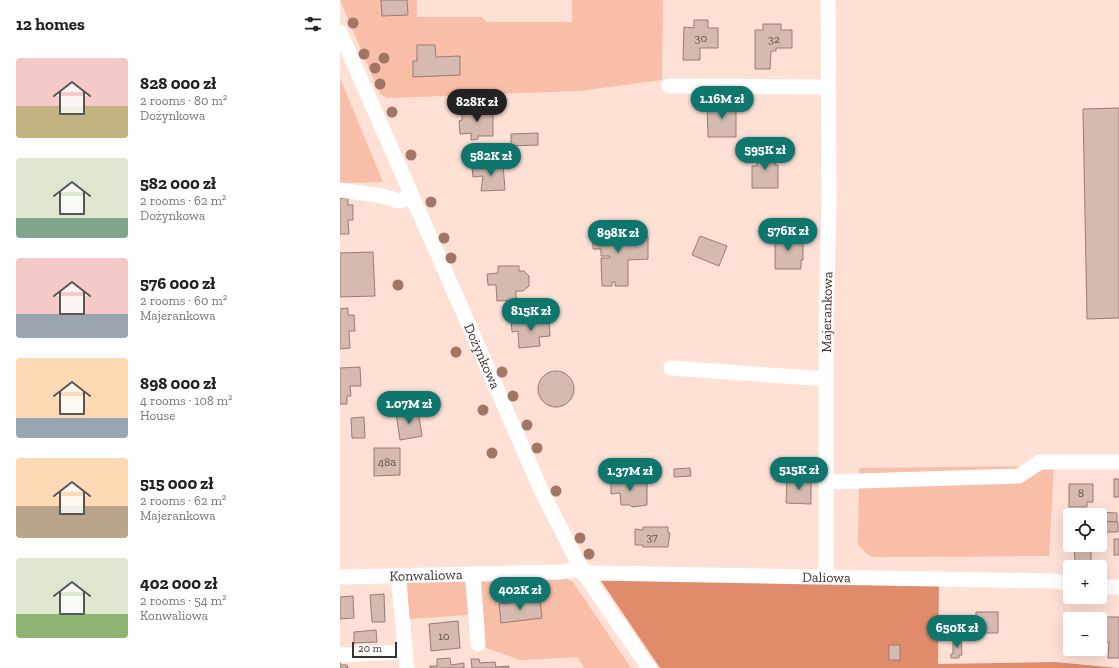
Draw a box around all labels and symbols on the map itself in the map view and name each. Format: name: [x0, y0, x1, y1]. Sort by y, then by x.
house number: 30: [695, 31, 707, 45]
house number: 32: [768, 32, 780, 46]
pin: 1.16M zł: [681, 86, 763, 120]
pin: 828K zł: [440, 89, 514, 123]
pin: 595K zł: [728, 137, 802, 171]
pin: 582K zł: [454, 143, 528, 177]
pin: 576K zł: [751, 218, 825, 252]
pin: 898K zł: [581, 220, 655, 254]
street label: Majerankowa: [817, 271, 836, 353]
pin: 815K zł: [494, 298, 568, 332]
street label: Dożynkowa: [460, 321, 504, 392]
pin: 1.07M zł: [368, 391, 450, 425]
house number: 48a: [378, 455, 397, 469]
pin: 515K zł: [762, 457, 836, 491]
pin: 1.37M zł: [589, 458, 671, 492]
house number: 8: [1078, 486, 1084, 500]
house number: 37: [646, 530, 658, 544]
street label: Konwaliowa: [389, 566, 463, 584]
street label: Daliowa: [802, 568, 851, 586]
pin: 402K zł: [483, 577, 557, 611]
pin: 650K zł: [920, 615, 994, 649]
house number: 10: [438, 629, 450, 643]
scale bar: [352, 640, 397, 659]

